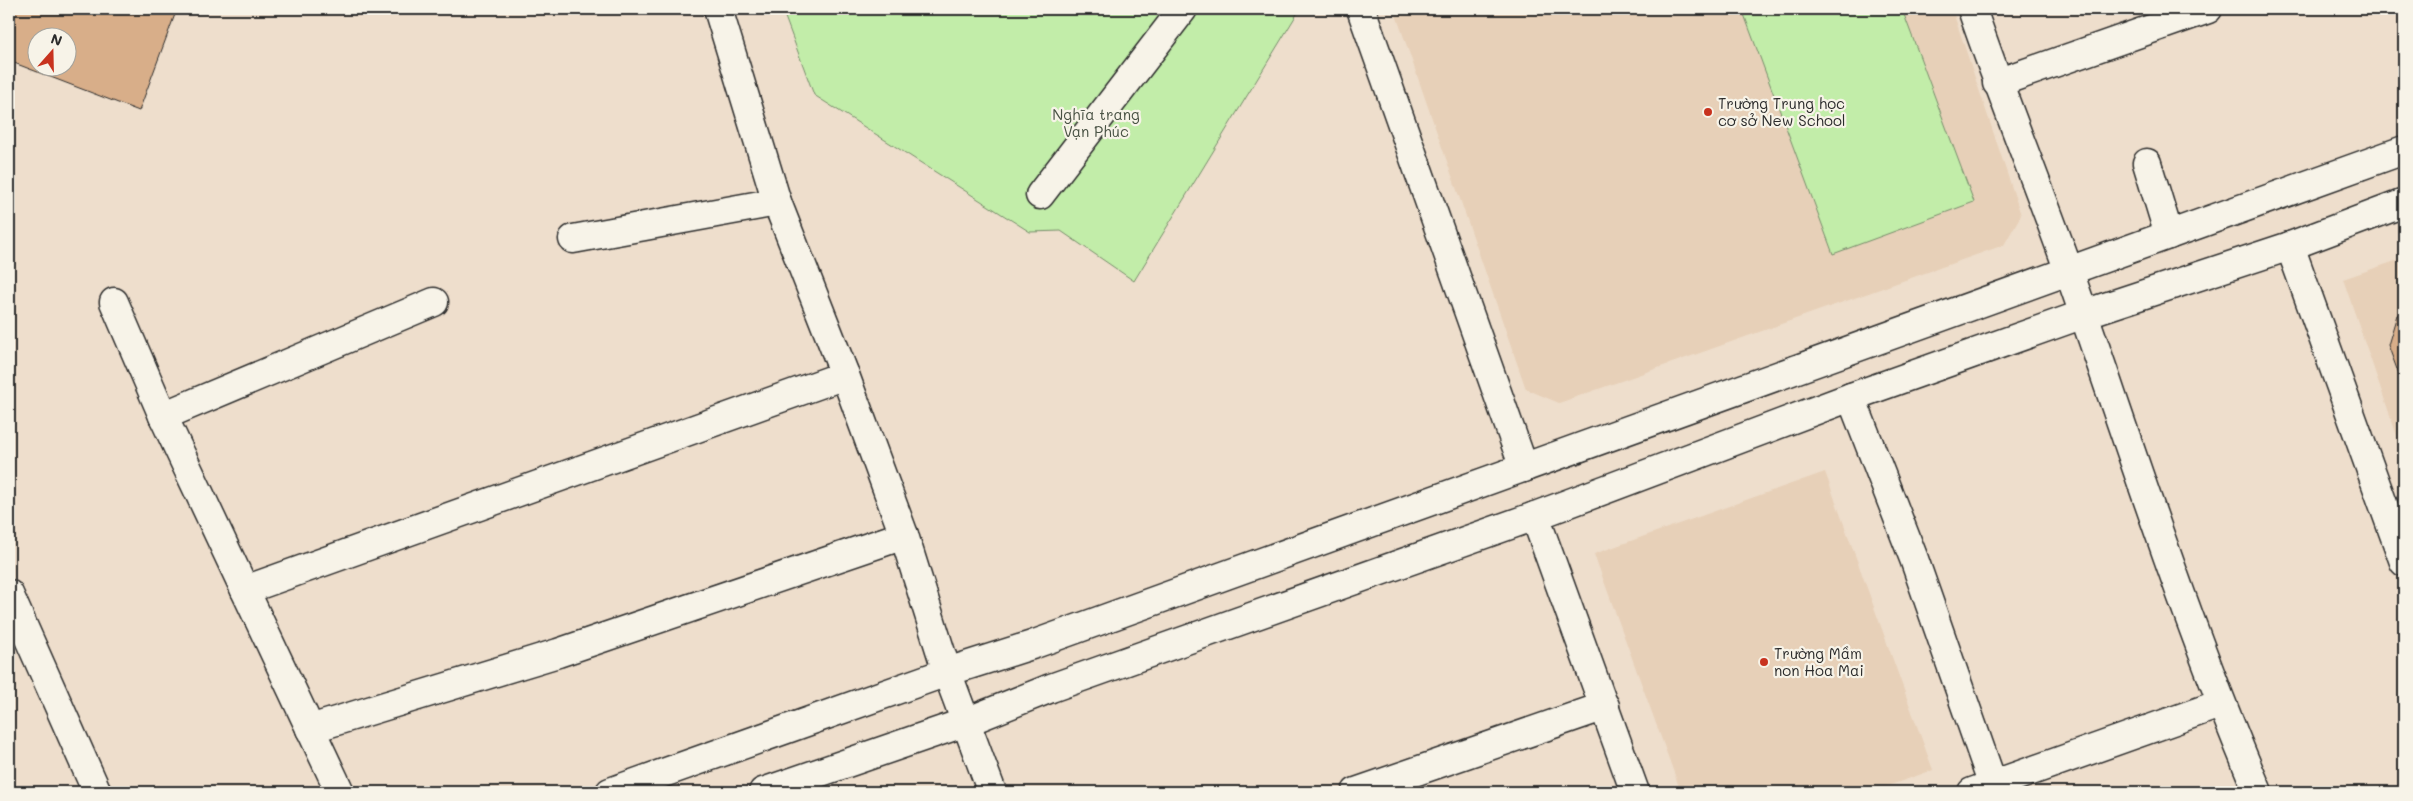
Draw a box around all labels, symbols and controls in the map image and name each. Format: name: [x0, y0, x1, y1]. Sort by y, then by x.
north arrow: [28, 28, 78, 78]
text: N: [48, 29, 65, 50]
place label: Trường Trung học cơ sở New School: [1718, 93, 1846, 130]
park label: Nghĩa trang Vạn Phúc: [1052, 104, 1140, 141]
marker: Trường Trung học cơ sở New School: [1702, 106, 1714, 118]
place label: Trường Mầm non Hoa Mai: [1774, 643, 1864, 680]
marker: Trường Mầm non Hoa Mai: [1758, 656, 1770, 668]

